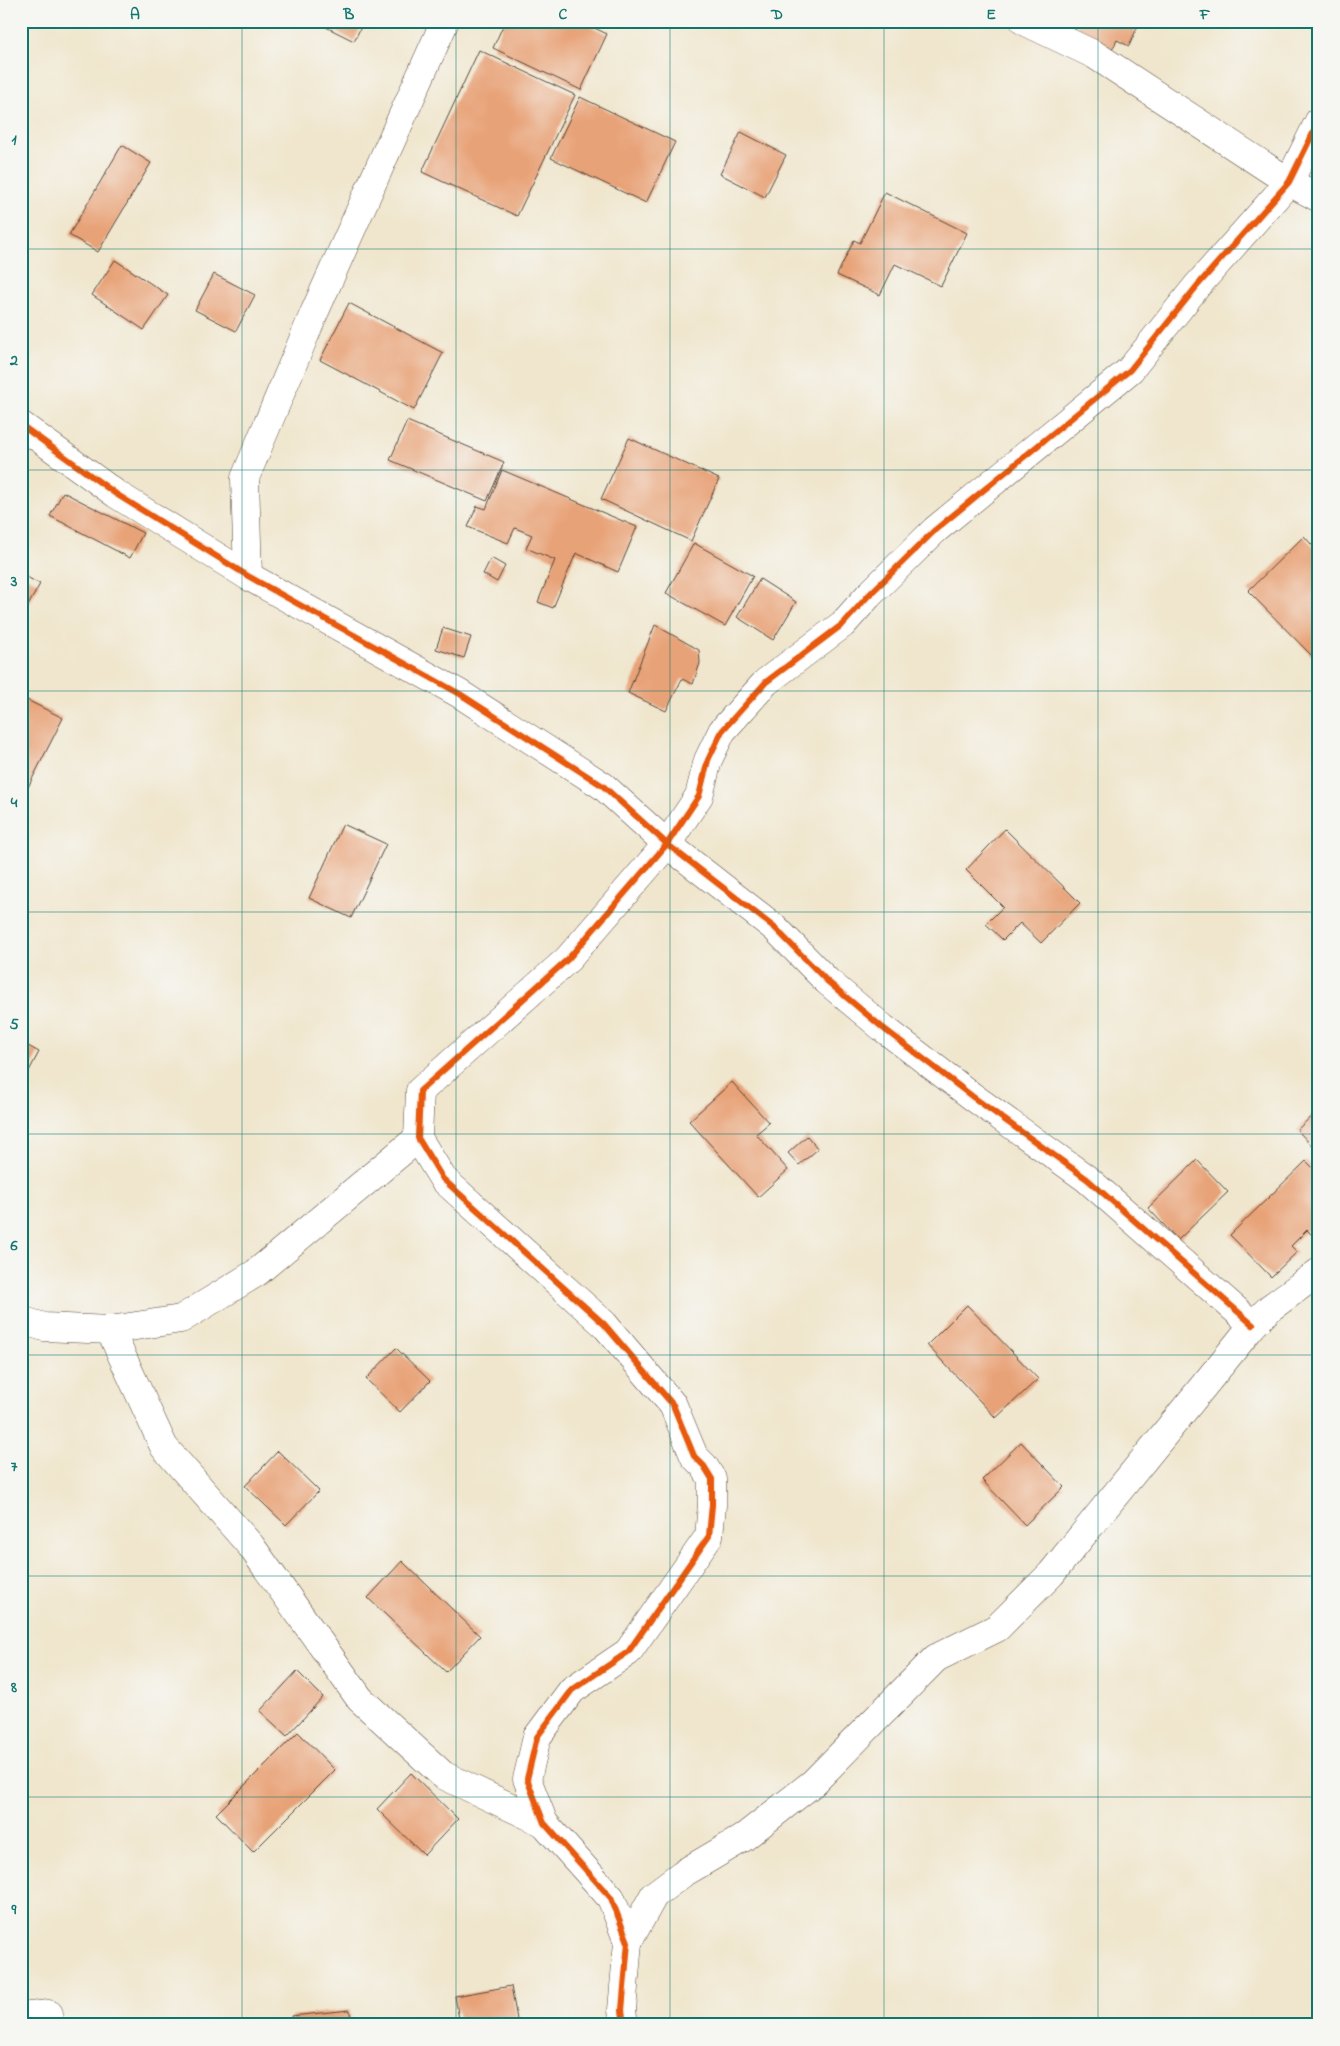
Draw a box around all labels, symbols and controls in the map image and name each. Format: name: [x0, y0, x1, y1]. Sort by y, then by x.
text: A: [130, 3, 140, 27]
text: B: [343, 3, 355, 27]
text: C: [559, 3, 568, 27]
text: D: [770, 3, 783, 27]
text: E: [986, 3, 996, 27]
text: F: [1199, 3, 1211, 27]
text: 1: [11, 128, 17, 152]
text: 2: [9, 349, 18, 373]
text: 3: [10, 570, 18, 594]
text: 4: [10, 791, 18, 815]
text: 5: [9, 1013, 19, 1037]
text: 6: [9, 1234, 18, 1258]
text: 7: [11, 1455, 18, 1479]
text: 8: [10, 1676, 17, 1700]
text: 9: [11, 1898, 17, 1922]

